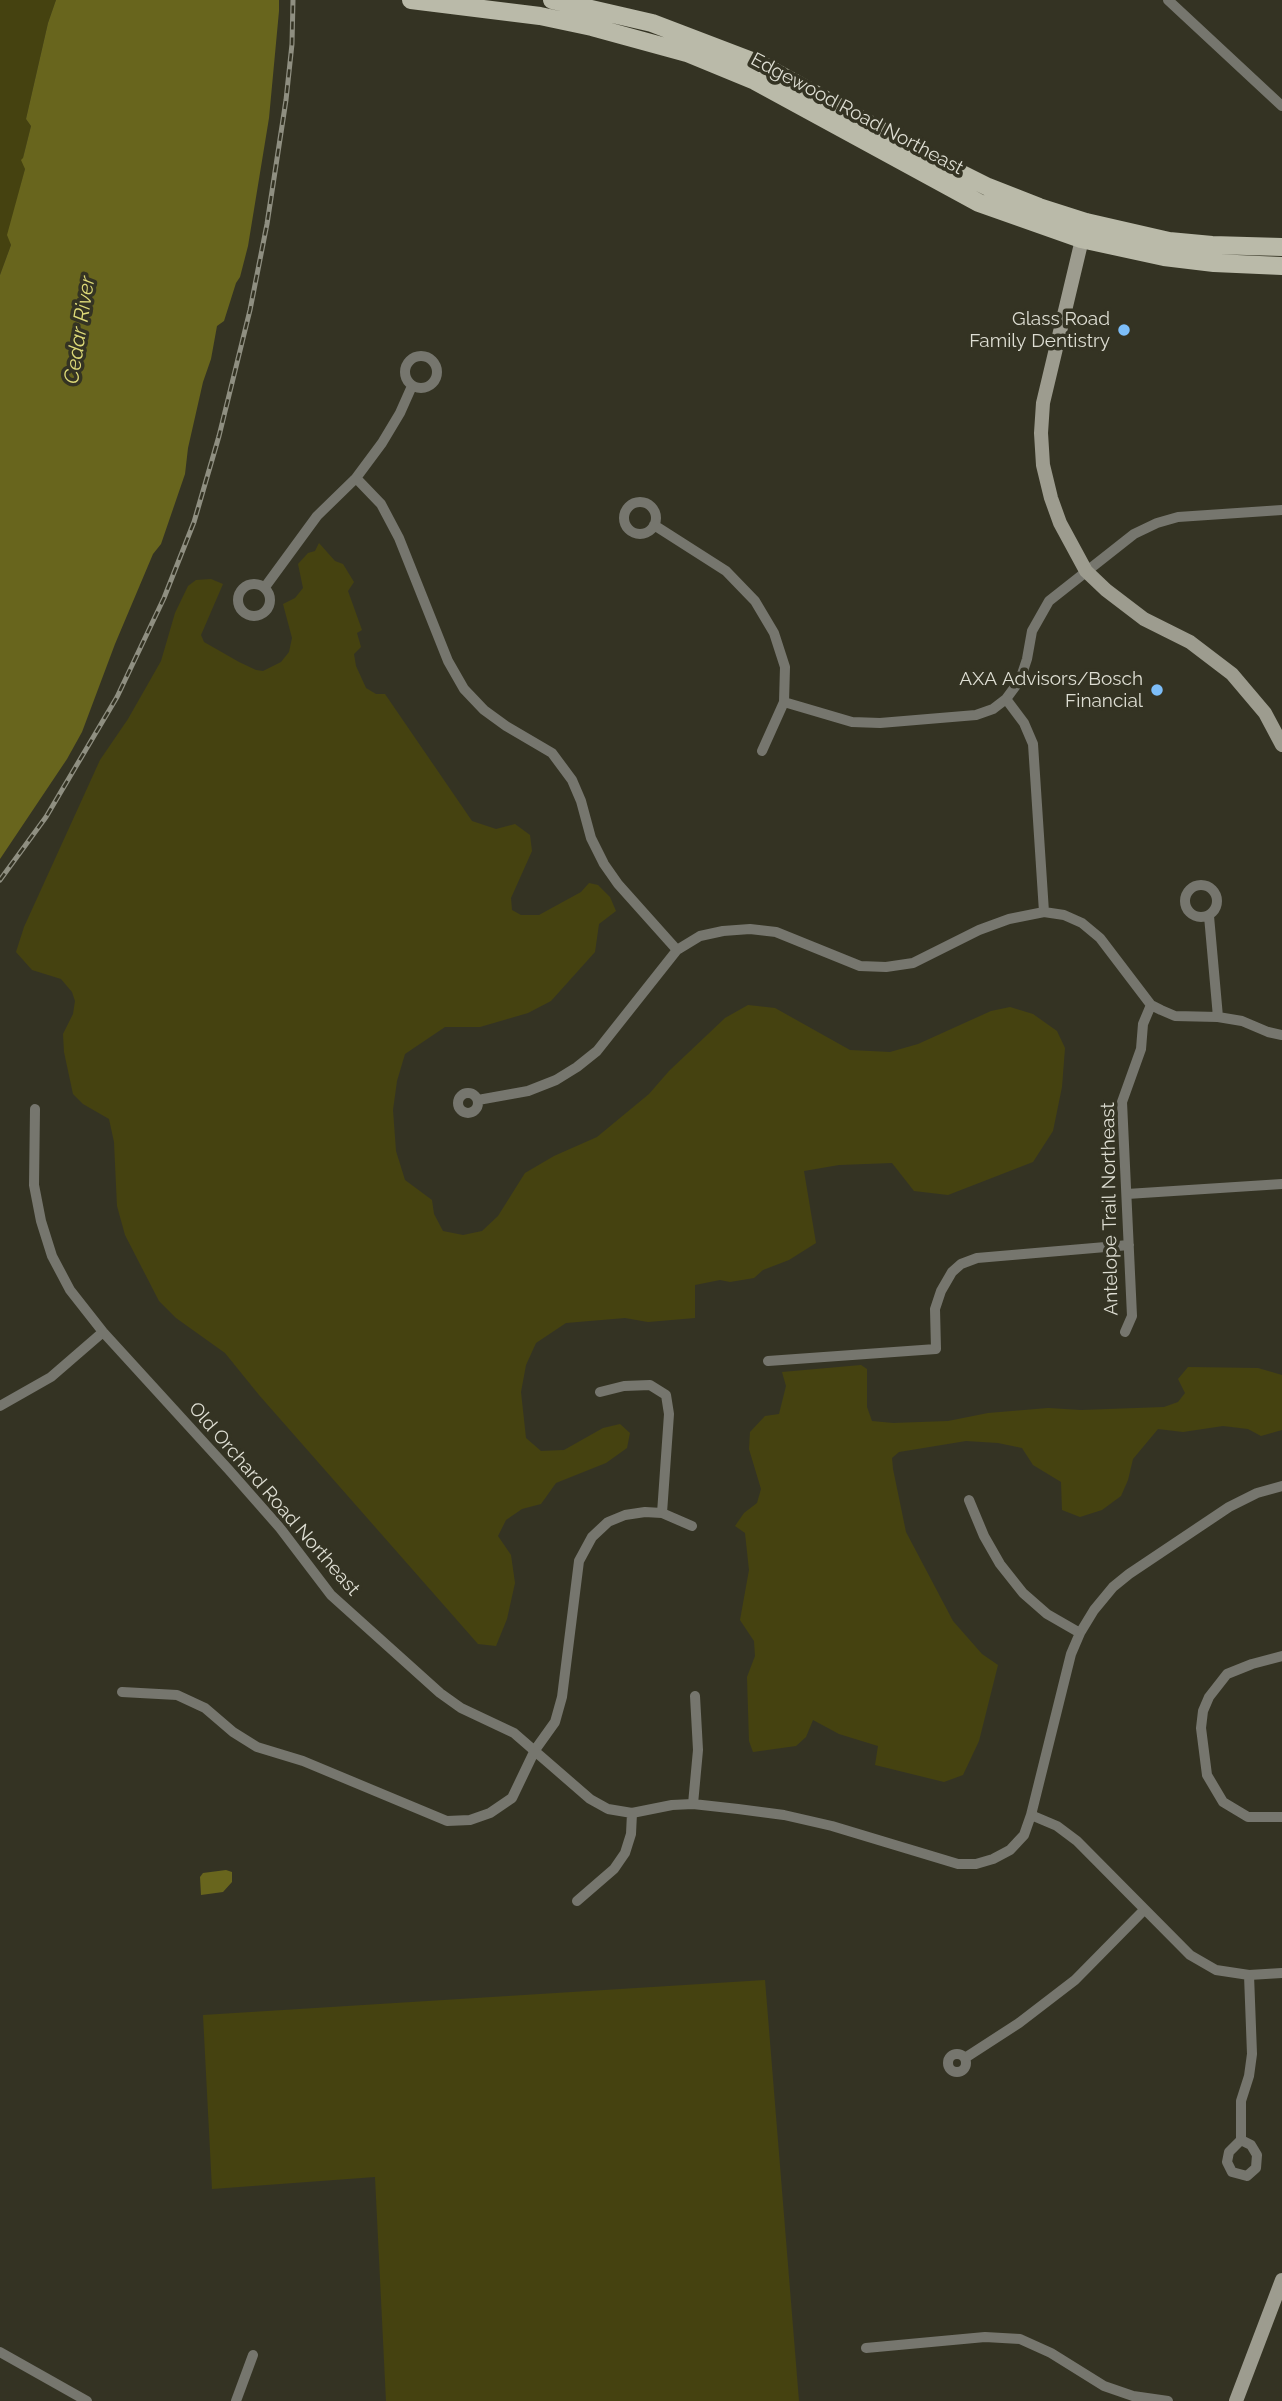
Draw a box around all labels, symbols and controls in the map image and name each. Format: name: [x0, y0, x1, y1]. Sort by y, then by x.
street label: Edgewood Road Northeast: [747, 48, 967, 180]
water label: Cedar River: [59, 274, 101, 386]
place label: Glass Road Family Dentistry: [969, 308, 1110, 352]
marker: Glass Road Family Dentistry: [1116, 322, 1132, 338]
place label: AXA Advisors/Bosch Financial: [959, 668, 1143, 712]
marker: AXA Advisors/Bosch Financial: [1149, 682, 1165, 698]
street label: Antelope Trail Northeast: [1097, 1102, 1123, 1316]
street label: Old Orchard Road Northeast: [184, 1398, 364, 1600]

